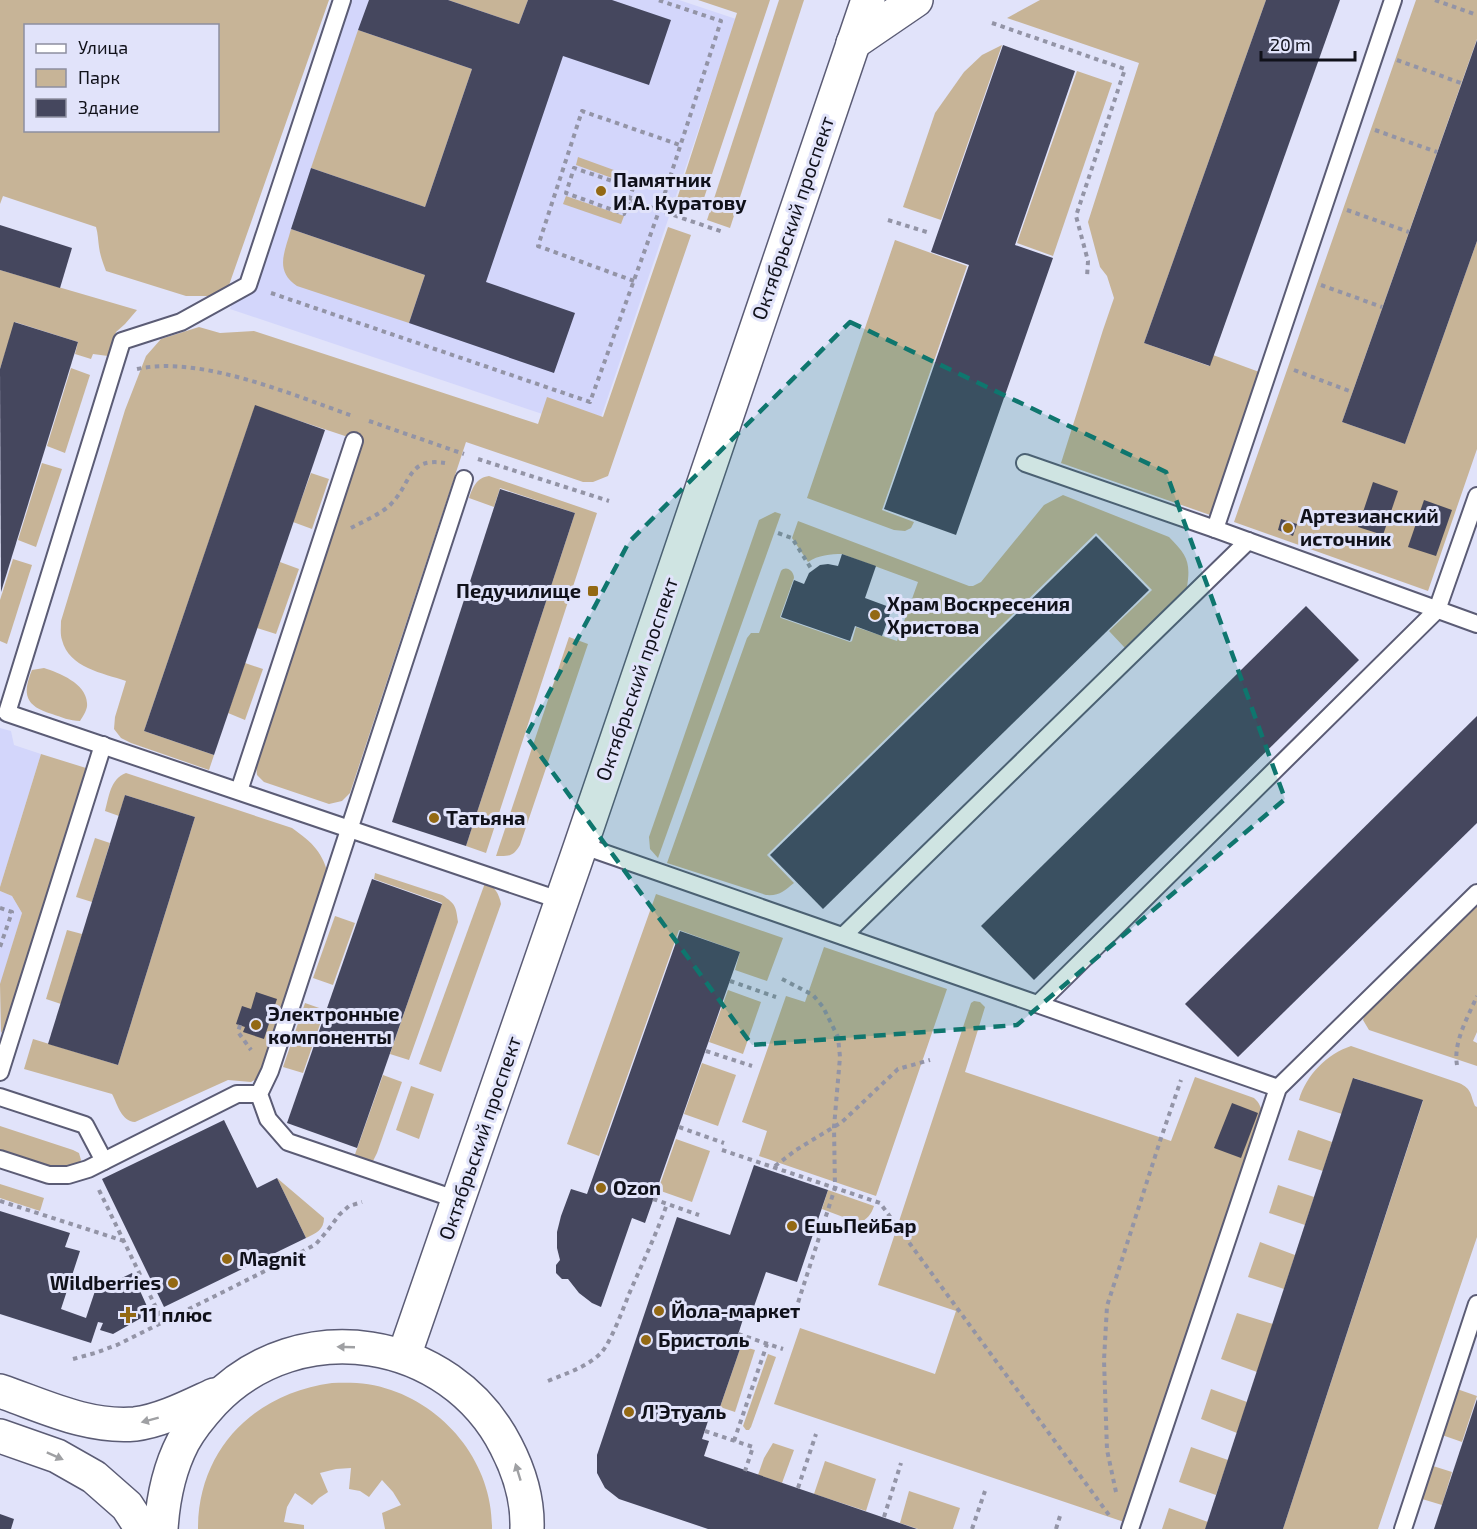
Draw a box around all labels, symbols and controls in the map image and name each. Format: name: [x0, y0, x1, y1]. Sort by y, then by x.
legend: [24, 24, 219, 132]
scale bar: [1261, 24, 1356, 62]
text: 20 m: [1270, 33, 1311, 55]
text: Улица: [78, 36, 128, 58]
text: Парк: [78, 66, 120, 88]
text: Здание: [78, 96, 139, 118]
street label: Октябрьский проспект: [746, 112, 838, 323]
place label: Памятник И.А. Куратову: [613, 167, 747, 214]
marker: Памятник И.А. Куратову: [594, 184, 608, 198]
place label: Артезианский источник: [1300, 503, 1439, 550]
marker: Артезианский источник: [1281, 521, 1295, 535]
street label: Октябрьский проспект: [590, 573, 682, 784]
place label: Педучилище: [456, 578, 581, 602]
marker: Педучилище: [586, 584, 600, 598]
place label: Храм Воскресения Христова: [887, 591, 1070, 638]
marker: Храм Воскресения Христова: [868, 608, 882, 622]
place label: Татьяна: [446, 805, 525, 829]
marker: Татьяна: [427, 811, 441, 825]
place label: Электронные компоненты: [268, 1001, 399, 1048]
marker: Электронные компоненты: [249, 1018, 263, 1032]
street label: Октябрьский проспект: [433, 1032, 525, 1243]
place label: Ozon: [613, 1175, 661, 1199]
marker: Ozon: [594, 1181, 608, 1195]
place label: ЕшьПейБар: [804, 1213, 917, 1237]
marker: ЕшьПейБар: [785, 1219, 799, 1233]
place label: Magnit: [239, 1246, 306, 1270]
marker: Magnit: [220, 1252, 234, 1266]
place label: Wildberries: [50, 1270, 161, 1294]
marker: Wildberries: [166, 1276, 180, 1290]
place label: Йола-маркет: [671, 1298, 800, 1322]
place label: 11 плюс: [140, 1302, 212, 1326]
marker: Йола-маркет: [652, 1304, 666, 1318]
marker: 11 плюс: [121, 1308, 135, 1322]
place label: Бристоль: [658, 1327, 750, 1351]
marker: Бристоль: [639, 1333, 653, 1347]
one-way arrow: [337, 1342, 356, 1352]
place label: Л'Этуаль: [641, 1399, 726, 1423]
marker: Л'Этуаль: [622, 1405, 636, 1419]
one-way arrow: [141, 1416, 159, 1425]
one-way arrow: [46, 1451, 64, 1461]
one-way arrow: [512, 1463, 522, 1481]

